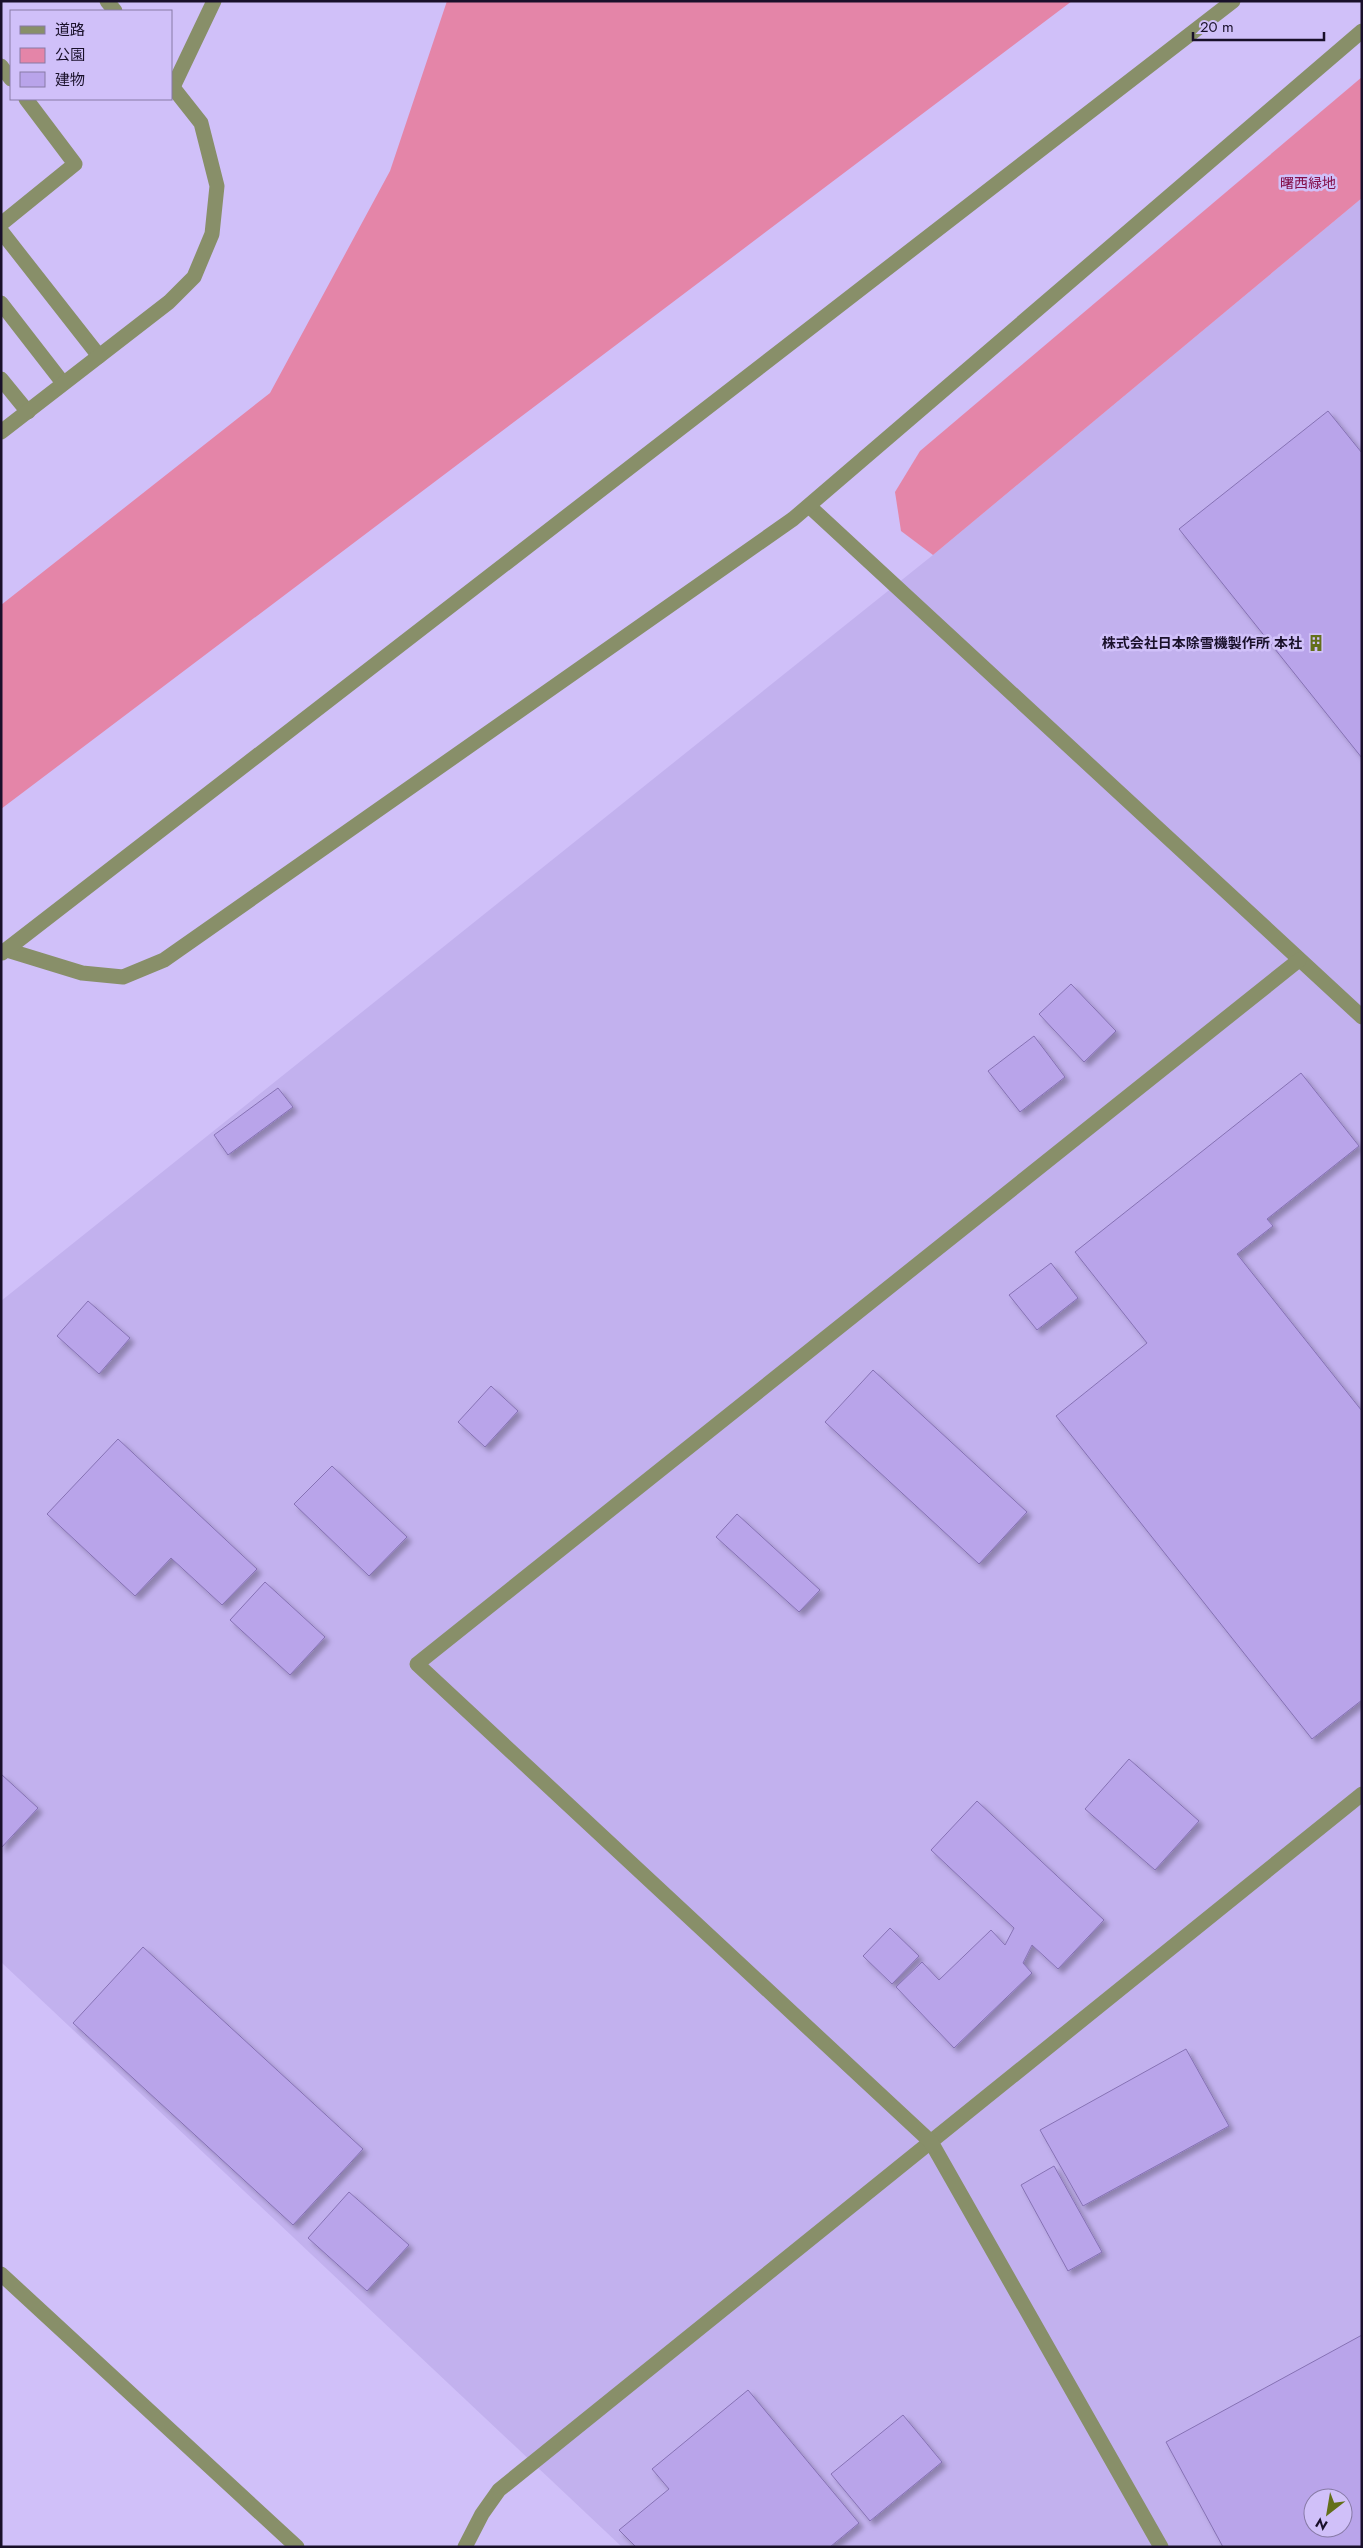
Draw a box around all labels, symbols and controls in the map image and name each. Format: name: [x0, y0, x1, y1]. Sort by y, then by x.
legend: [10, 10, 172, 100]
scale bar: [1193, 10, 1324, 42]
text: 20 m: [1200, 16, 1234, 38]
text: 道路: [55, 19, 85, 41]
text: 公園: [55, 44, 85, 66]
text: 建物: [55, 69, 85, 91]
park label: 曙西緑地: [1280, 173, 1336, 193]
place label: 株式会社日本除雪機製作所 本社: [1102, 633, 1302, 653]
building icon: 株式会社日本除雪機製作所 本社: [1306, 633, 1326, 653]
north arrow: [1303, 2488, 1353, 2538]
text: N: [1311, 2513, 1331, 2536]

